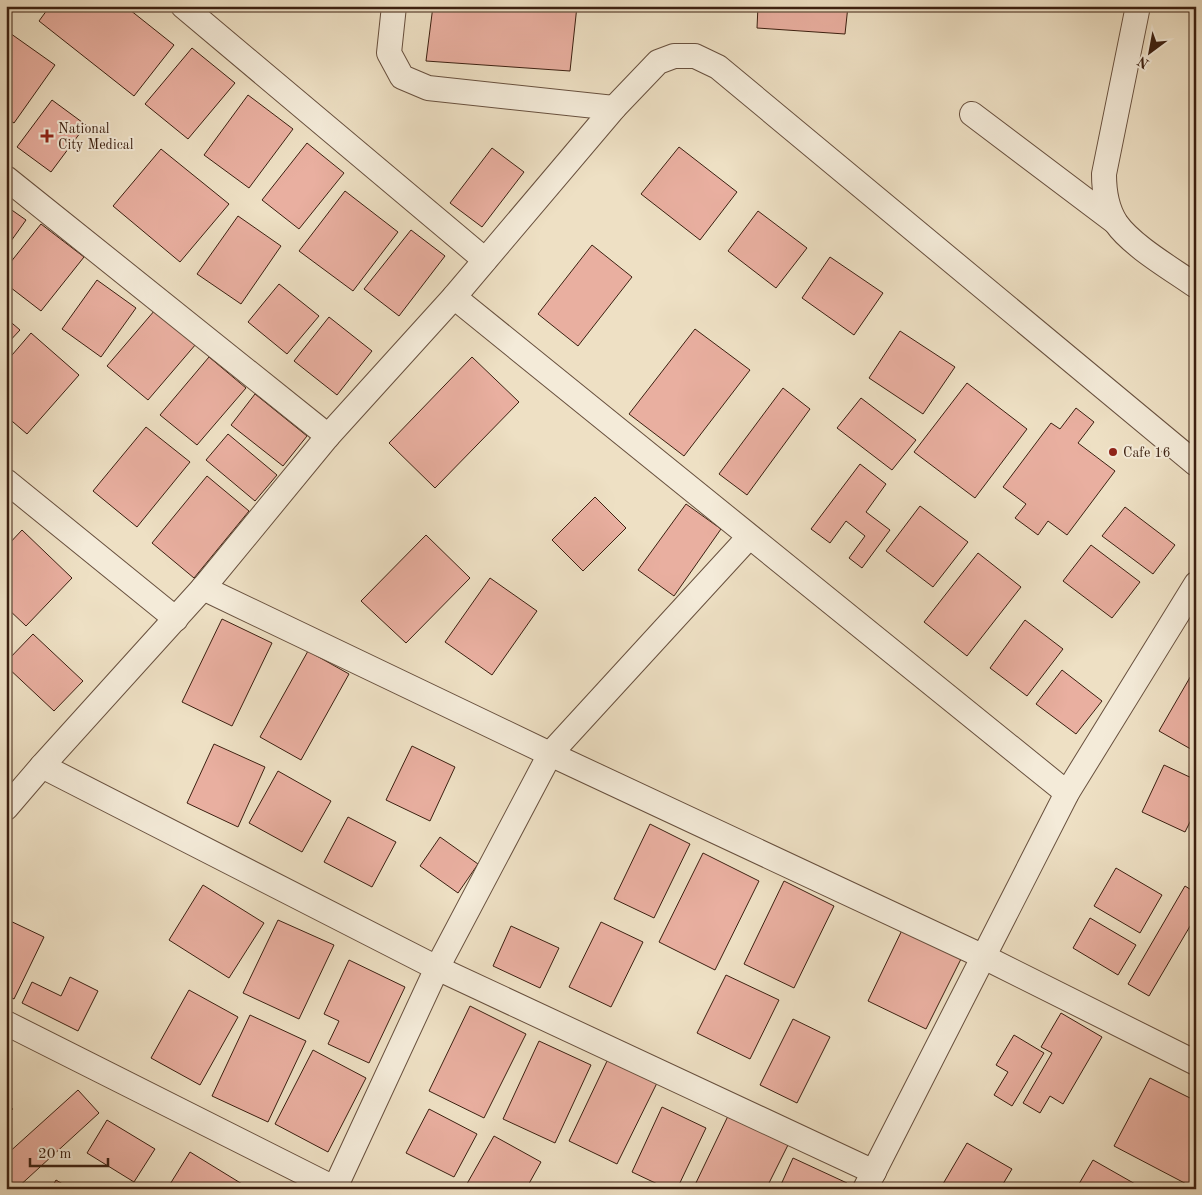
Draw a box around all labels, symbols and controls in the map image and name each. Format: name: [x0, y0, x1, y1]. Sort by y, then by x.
north arrow: [1124, 28, 1174, 78]
text: N: [1135, 53, 1152, 71]
place label: National City Medical: [58, 122, 134, 152]
marker: National City Medical: [40, 129, 54, 143]
marker: Cafe 16: [1107, 446, 1119, 458]
place label: Cafe 16: [1123, 446, 1171, 460]
scale bar: [30, 1135, 108, 1167]
text: 20 m: [38, 1147, 72, 1162]

